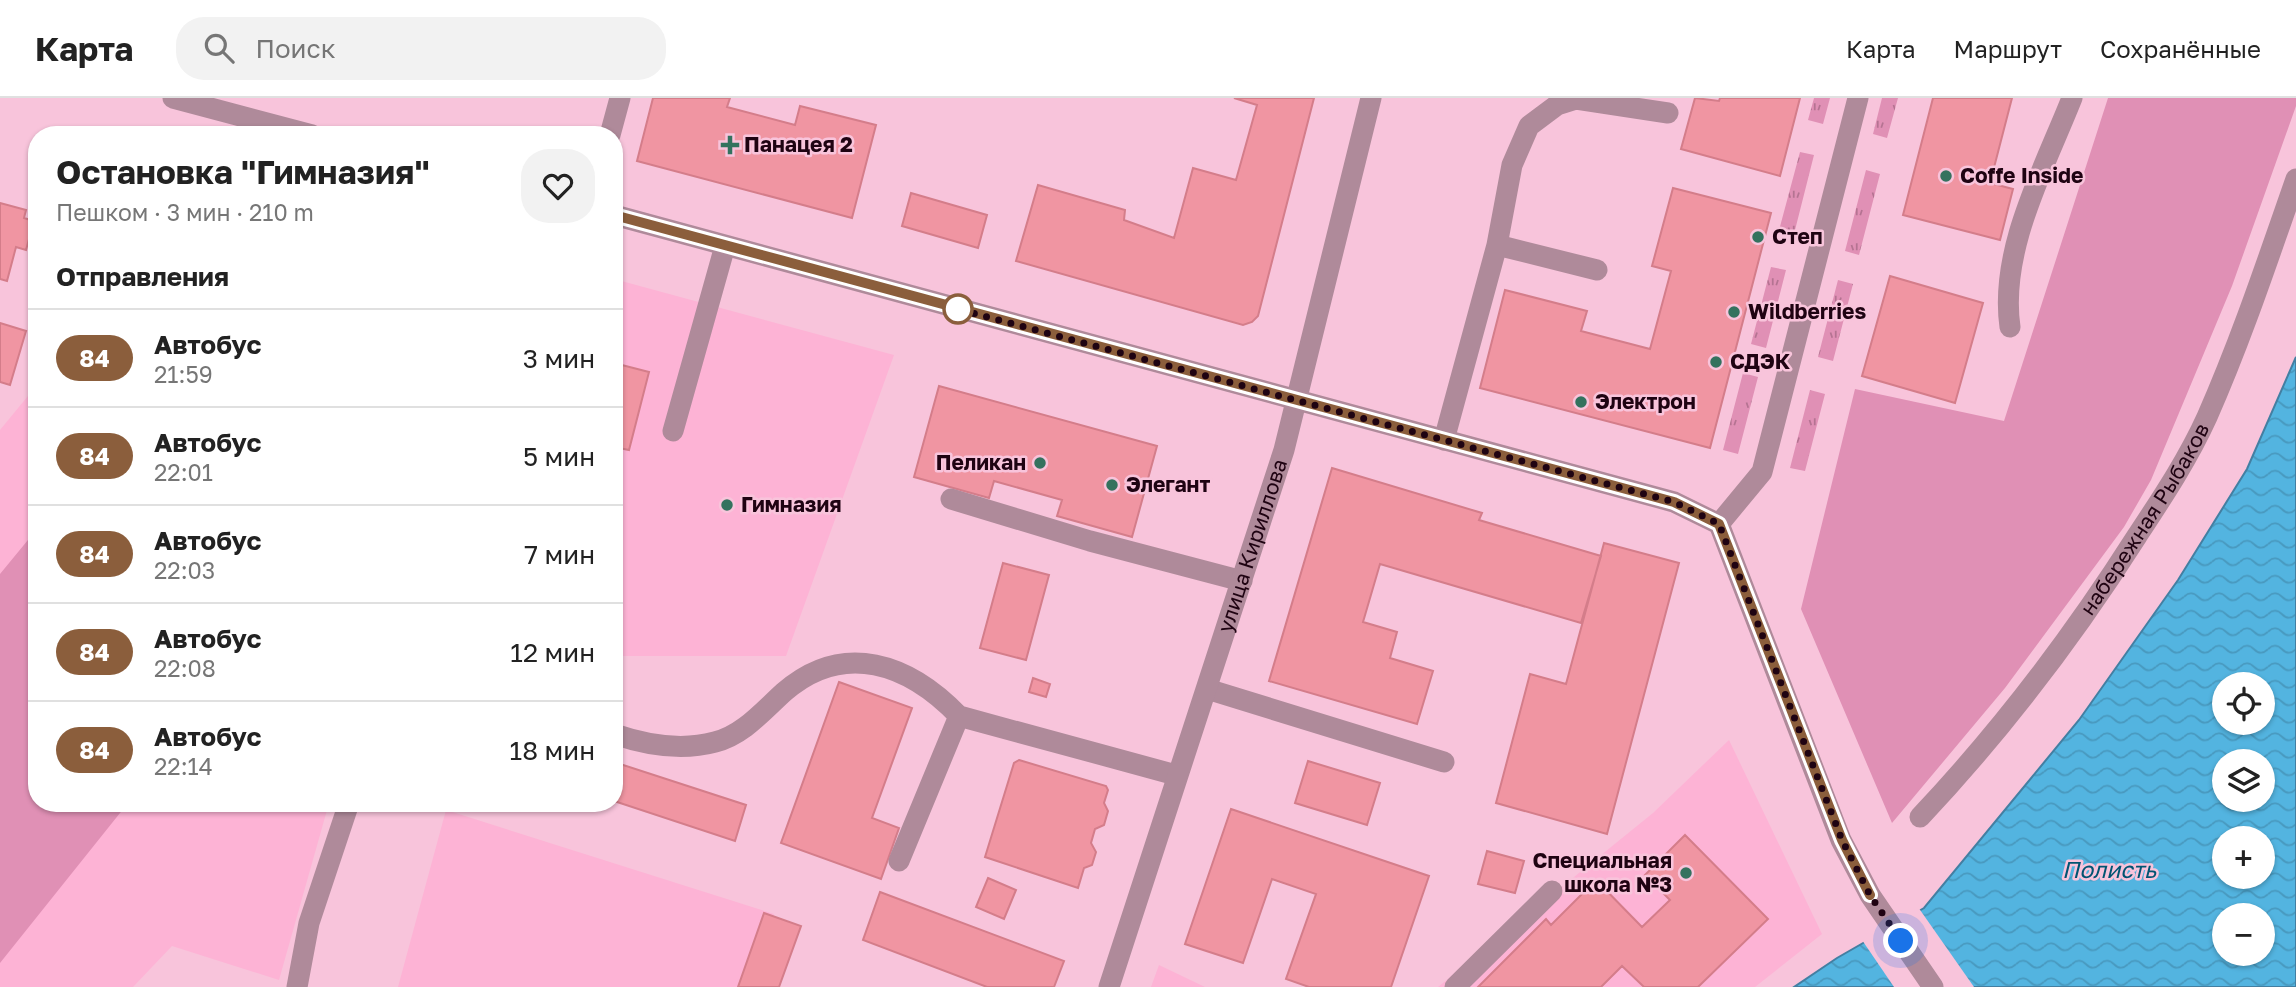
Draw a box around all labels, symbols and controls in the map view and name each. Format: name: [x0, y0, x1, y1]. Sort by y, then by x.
search box: [176, 17, 666, 80]
text: Карта: [35, 29, 134, 68]
icon: search: [200, 29, 238, 67]
text: Поиск: [256, 33, 336, 64]
text: Карта: [1846, 34, 1916, 63]
text: Маршрут: [1954, 34, 2062, 63]
text: Сохранённые: [2100, 34, 2261, 63]
place label: Панацея 2: [744, 131, 853, 157]
marker: Панацея 2: [722, 137, 738, 153]
button: heart: [521, 149, 595, 223]
text: Остановка "Гимназия": [56, 152, 430, 191]
place label: Coffe Inside: [1960, 162, 2083, 188]
marker: Coffe Inside: [1938, 168, 1954, 184]
text: Пешком · 3 мин · 210 m: [56, 198, 314, 226]
place label: Степ: [1772, 223, 1823, 249]
marker: Степ: [1750, 229, 1766, 245]
text: Отправления: [56, 261, 229, 292]
unlabelled marker: [943, 294, 973, 324]
place label: Wildberries: [1748, 298, 1866, 324]
marker: Wildberries: [1726, 304, 1742, 320]
text: Автобус: [154, 329, 261, 360]
text: 84: [79, 343, 110, 372]
text: 3 мин: [523, 343, 595, 374]
place label: СДЭК: [1730, 348, 1791, 374]
marker: СДЭК: [1708, 354, 1724, 370]
text: 21:59: [154, 360, 213, 388]
place label: Электрон: [1595, 388, 1696, 414]
marker: Электрон: [1573, 394, 1589, 410]
street label: набережная Рыбаков: [2074, 419, 2214, 620]
text: Автобус: [154, 427, 261, 458]
text: 84: [79, 441, 110, 470]
text: 5 мин: [523, 441, 595, 472]
place label: Пеликан: [936, 449, 1026, 475]
marker: Пеликан: [1032, 455, 1048, 471]
street label: улица Кириллова: [1211, 455, 1292, 636]
text: 22:01: [154, 458, 213, 486]
place label: Элегант: [1126, 471, 1210, 497]
marker: Элегант: [1104, 477, 1120, 493]
place label: Гимназия: [741, 491, 842, 517]
marker: Гимназия: [719, 497, 735, 513]
text: Автобус: [154, 525, 261, 556]
text: 84: [79, 539, 110, 568]
text: 7 мин: [524, 539, 595, 570]
text: 22:03: [154, 556, 215, 584]
text: Автобус: [154, 623, 261, 654]
text: 84: [79, 637, 110, 666]
text: 12 мин: [510, 637, 595, 668]
text: 22:08: [154, 654, 216, 682]
map controls: [2212, 672, 2275, 966]
button: locate: [2212, 672, 2275, 735]
text: Автобус: [154, 721, 261, 752]
text: 84: [79, 735, 110, 764]
text: 18 мин: [510, 735, 595, 766]
button: layers: [2212, 749, 2275, 812]
text: 22:14: [154, 752, 213, 780]
button: +: [2212, 826, 2275, 889]
place label: Специальная школа №3: [1533, 847, 1672, 897]
water label: Полисть: [2062, 855, 2157, 883]
marker: Специальная школа №3: [1678, 865, 1694, 881]
button: −: [2212, 903, 2275, 966]
your location: [1883, 923, 1918, 958]

